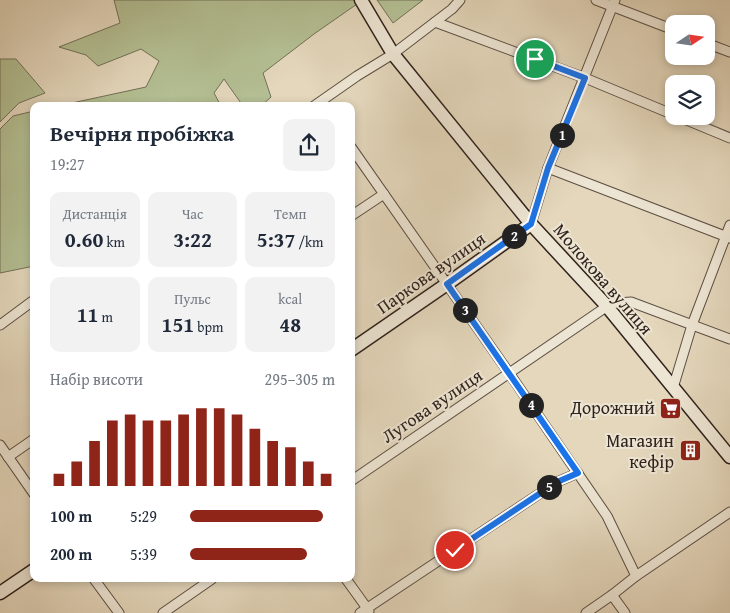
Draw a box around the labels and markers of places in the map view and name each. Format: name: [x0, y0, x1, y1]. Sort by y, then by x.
pin: [514, 38, 556, 80]
pin: 1: [550, 122, 574, 148]
pin: 2: [502, 224, 526, 248]
pin: 3: [452, 298, 478, 322]
pin: 4: [518, 392, 544, 418]
place label: Дорожний: [569, 394, 655, 421]
supermarket icon: Дорожний: [659, 396, 683, 420]
place label: Магазин кефір: [606, 427, 674, 475]
building icon: Магазин кефір: [678, 439, 702, 463]
pin: 5: [536, 474, 562, 500]
pin: [434, 529, 476, 571]

